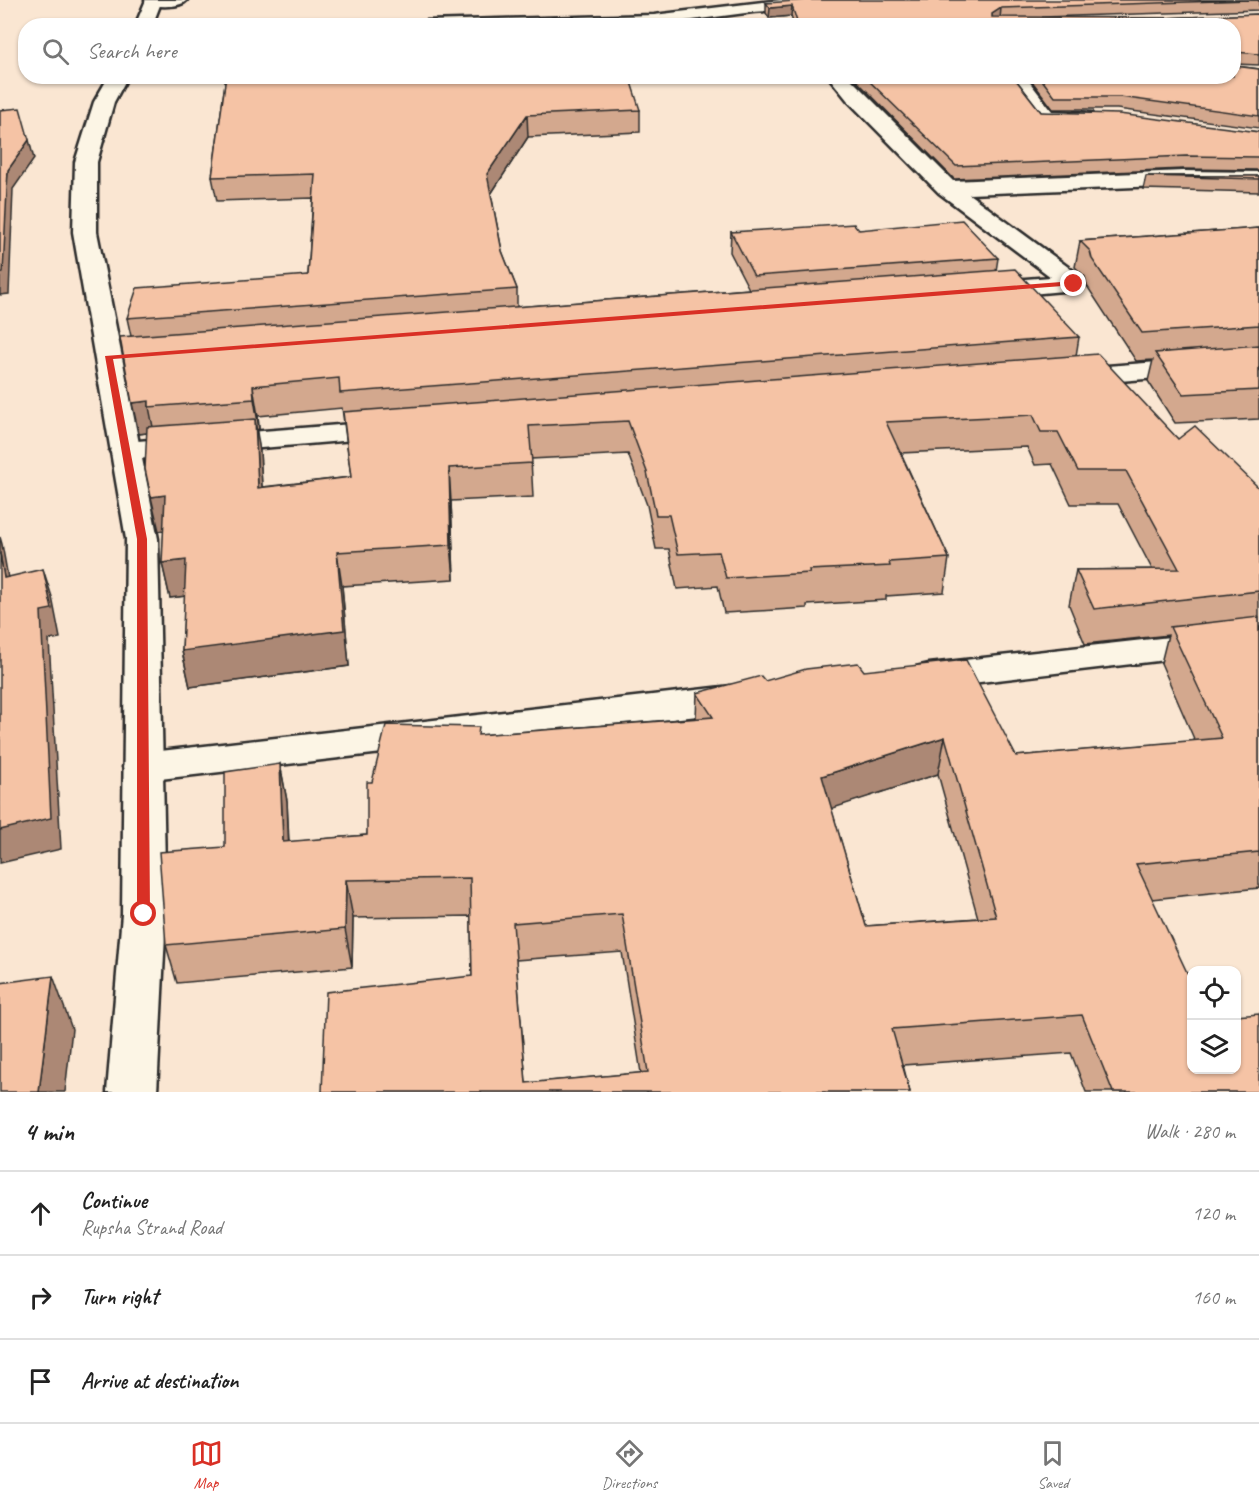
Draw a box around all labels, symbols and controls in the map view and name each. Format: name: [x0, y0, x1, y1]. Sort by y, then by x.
search box: [18, 18, 1241, 84]
icon: search: [39, 35, 72, 68]
text: Search here: [87, 37, 177, 65]
route end: [1060, 270, 1086, 296]
route start: [130, 900, 156, 926]
map controls: [1187, 966, 1241, 1074]
button: locate: [1187, 966, 1241, 1020]
button: layers: [1187, 1020, 1241, 1074]
text: 4 min: [24, 1115, 74, 1148]
text: Walk · 280 m: [1145, 1119, 1235, 1144]
text: Continue: [81, 1187, 147, 1215]
icon: ahead: [24, 1197, 57, 1230]
text: 120 m: [1192, 1201, 1235, 1226]
text: Rupsha Strand Road: [81, 1215, 222, 1240]
icon: right: [24, 1281, 57, 1314]
text: Turn right: [81, 1283, 158, 1311]
text: 160 m: [1192, 1285, 1235, 1310]
icon: arrive: [24, 1365, 57, 1398]
text: Arrive at destination: [81, 1367, 238, 1395]
tab: Map: [190, 1437, 223, 1493]
tab: Directions: [602, 1437, 657, 1493]
tab: Saved: [1036, 1437, 1069, 1493]

